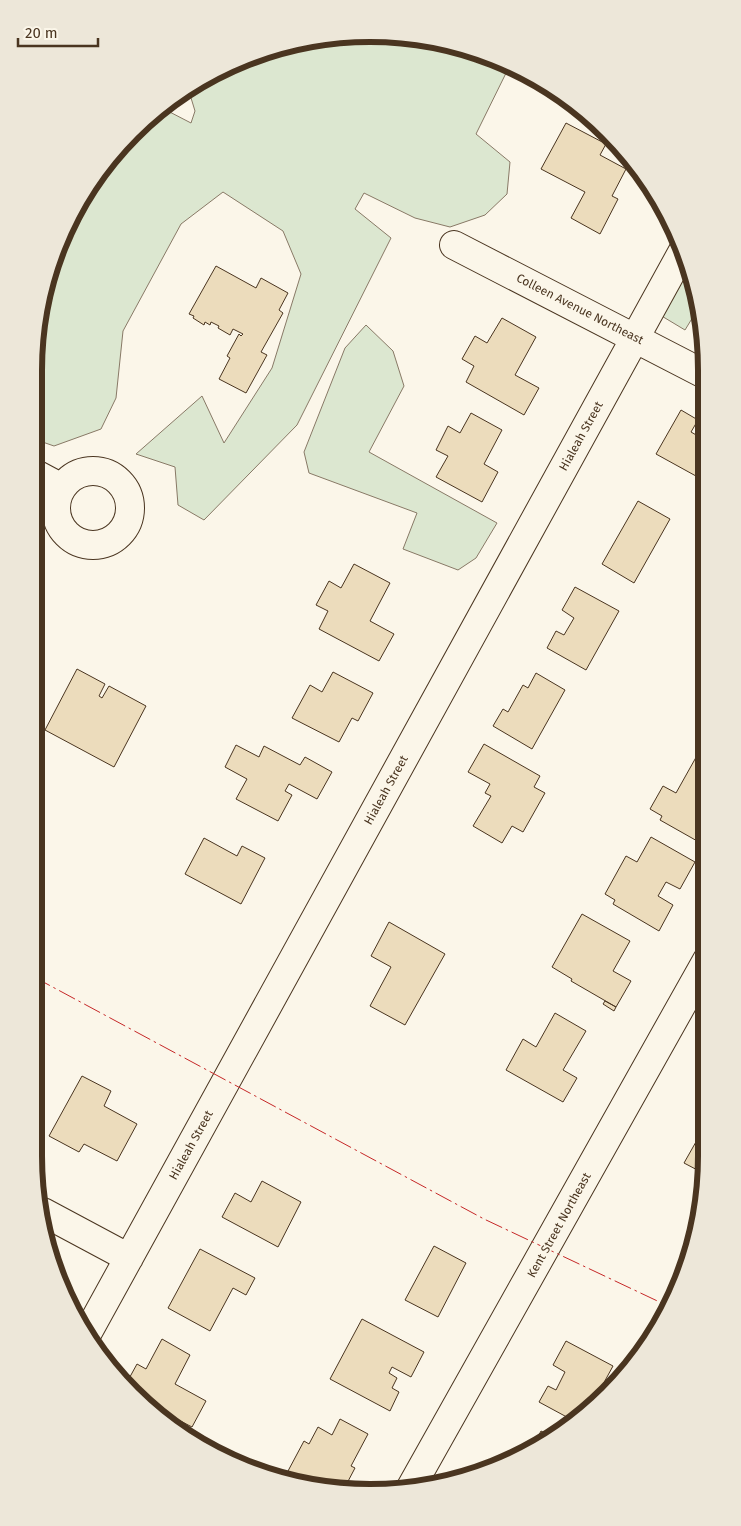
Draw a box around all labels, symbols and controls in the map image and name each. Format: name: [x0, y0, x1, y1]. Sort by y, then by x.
scale bar: [18, 15, 98, 47]
text: 20 m: [25, 24, 58, 42]
street label: Colleen Avenue Northeast: [514, 271, 646, 347]
street label: Hialeah Street: [556, 398, 606, 473]
street label: Hialeah Street: [361, 752, 411, 827]
street label: Hialeah Street: [166, 1107, 216, 1182]
street label: Kent Street Northeast: [524, 1170, 594, 1280]

